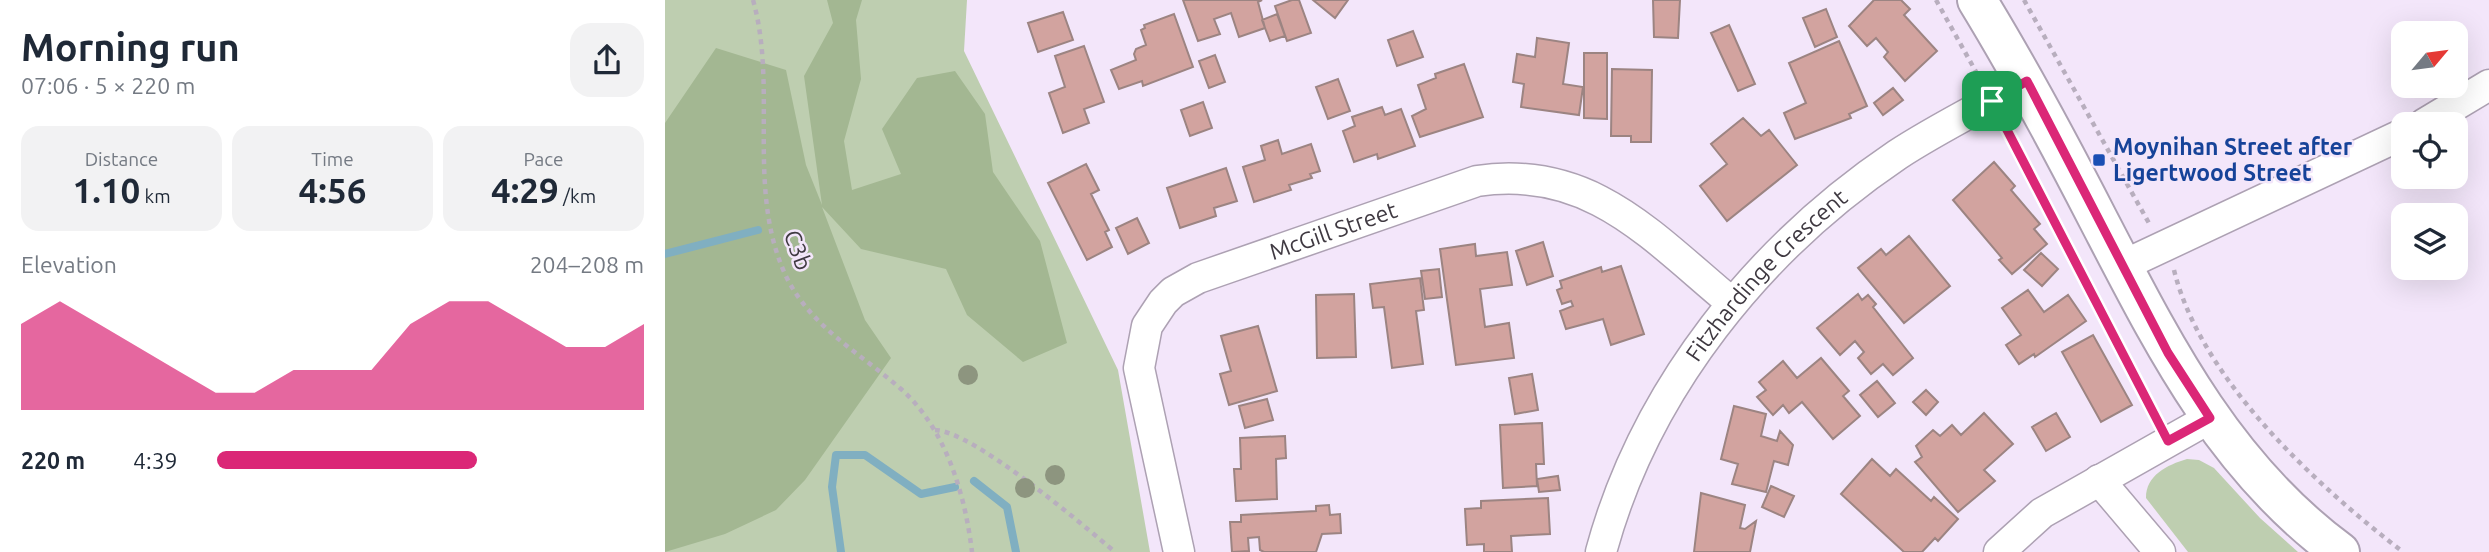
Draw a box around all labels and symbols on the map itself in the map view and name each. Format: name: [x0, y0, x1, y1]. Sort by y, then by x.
north arrow: [2391, 21, 2467, 98]
pin: [1962, 71, 2022, 131]
place label: Moynihan Street after Ligertwood Street: [2113, 134, 2353, 185]
marker: Moynihan Street after Ligertwood Street: [2091, 152, 2107, 168]
street label: Fitzhardinge Crescent: [1680, 184, 1852, 365]
street label: McGill Street: [1266, 197, 1400, 264]
street label: C3b: [780, 227, 817, 273]

